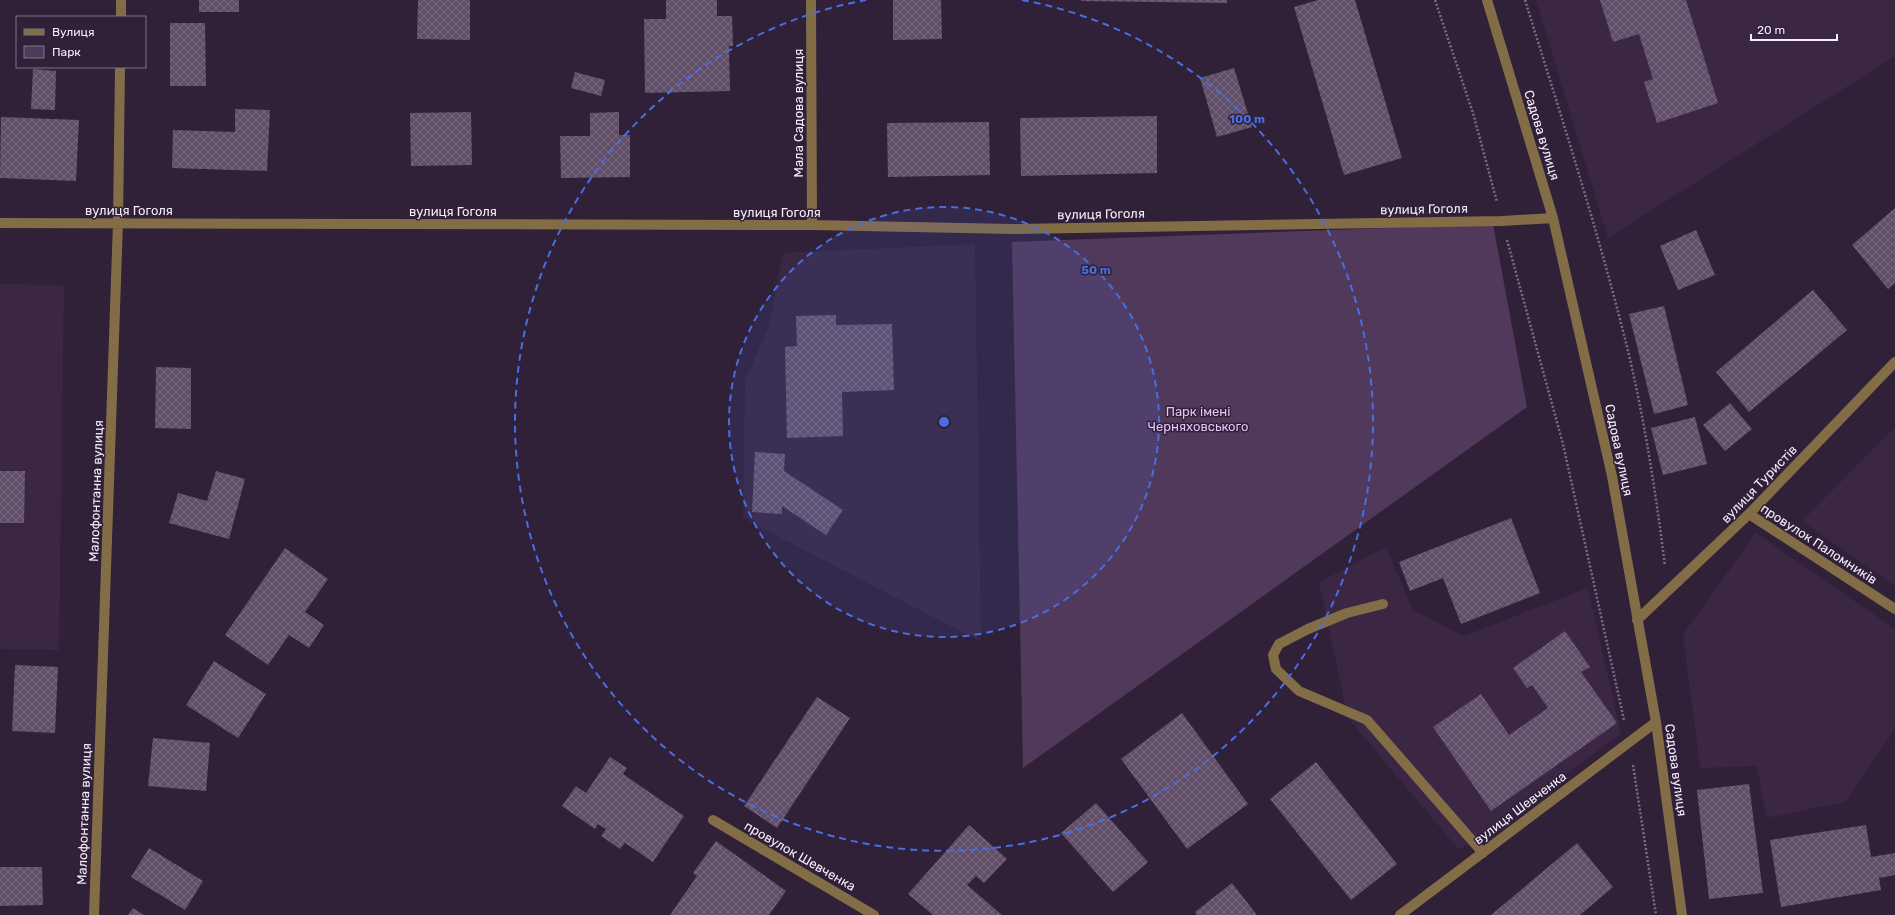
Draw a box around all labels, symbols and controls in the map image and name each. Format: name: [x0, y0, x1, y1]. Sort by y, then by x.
legend: [16, 16, 146, 68]
scale bar: [1751, 16, 1837, 42]
text: 20 m: [1757, 23, 1785, 37]
text: Вулиця: [52, 25, 94, 39]
text: Парк: [52, 45, 81, 59]
street label: Мала Садова вулиця: [791, 49, 806, 177]
street label: Садова вулиця: [1521, 88, 1563, 182]
text: 100 m: [1229, 112, 1265, 126]
street label: вулиця Гоголя: [1380, 201, 1468, 217]
street label: вулиця Гоголя: [85, 203, 173, 218]
street label: вулиця Гоголя: [409, 204, 497, 219]
street label: вулиця Гоголя: [733, 205, 821, 220]
street label: вулиця Гоголя: [1057, 206, 1145, 222]
text: 50 m: [1081, 263, 1111, 277]
street label: Садова вулиця: [1602, 403, 1636, 497]
park label: Парк імені Черняховського: [1147, 404, 1249, 434]
centre of rings: [937, 415, 951, 429]
street label: Малофонтанна вулиця: [86, 420, 106, 562]
street label: вулиця Туристів: [1718, 442, 1800, 526]
street label: провулок Паломників: [1758, 501, 1880, 587]
street label: Садова вулиця: [1662, 723, 1690, 817]
street label: Малофонтанна вулиця: [74, 743, 94, 885]
street label: вулиця Шевченка: [1471, 769, 1569, 847]
street label: провулок Шевченка: [742, 818, 858, 894]

